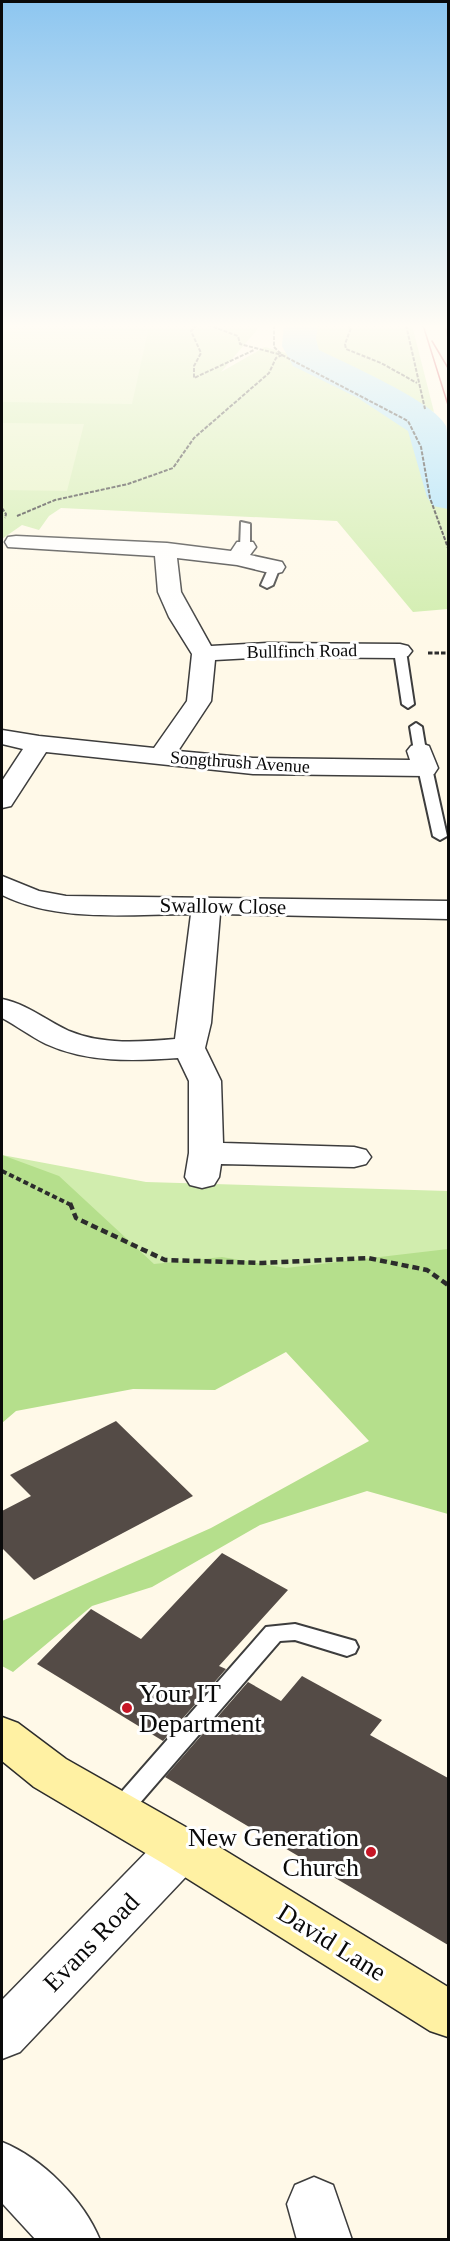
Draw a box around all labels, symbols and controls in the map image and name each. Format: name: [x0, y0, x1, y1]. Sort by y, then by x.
street label: Bullfinch Road: [247, 640, 357, 662]
street label: Songthrush Avenue: [169, 747, 311, 777]
street label: Swallow Close: [160, 893, 286, 919]
place label: Your IT Department: [139, 1679, 263, 1738]
marker: Your IT Department: [120, 1701, 134, 1715]
place label: New Generation Church: [188, 1823, 359, 1882]
marker: New Generation Church: [364, 1845, 378, 1859]
street label: Evans Road: [38, 1887, 145, 1997]
street label: David Lane: [272, 1898, 391, 1987]

